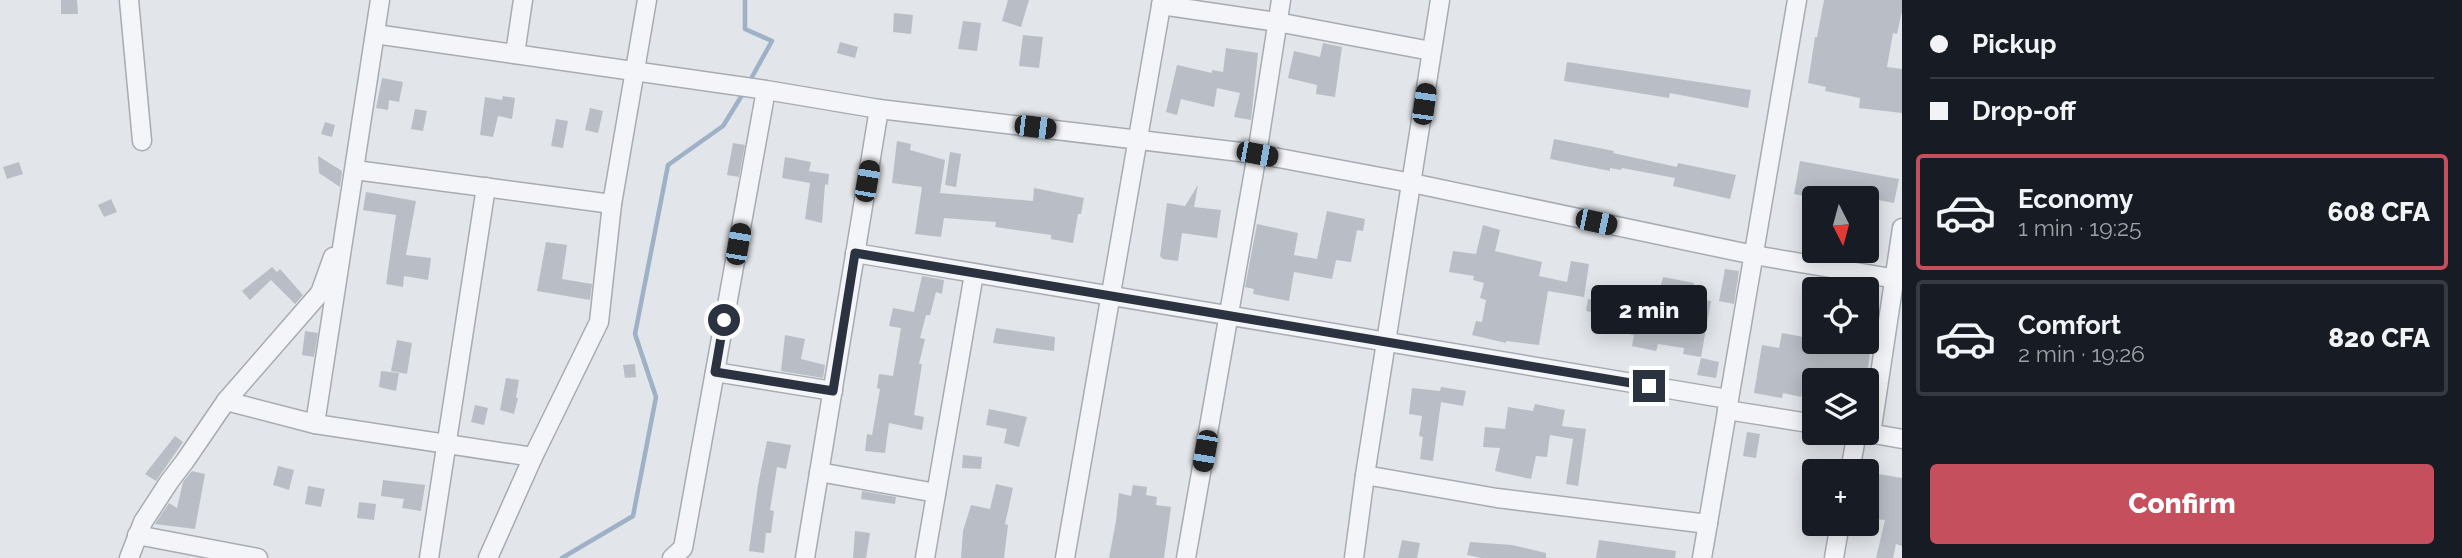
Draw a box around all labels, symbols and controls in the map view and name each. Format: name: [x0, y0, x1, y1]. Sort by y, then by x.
text: Pickup: [1972, 29, 2057, 59]
car: [1411, 82, 1438, 126]
text: Drop-off: [1972, 96, 2076, 126]
car: [1013, 114, 1058, 140]
car: [1235, 140, 1280, 168]
car: [854, 158, 881, 204]
icon: car: [1934, 181, 1997, 244]
text: Economy: [2018, 184, 2133, 214]
north arrow: [1802, 186, 1880, 262]
map controls: [1802, 186, 1879, 536]
text: 608 CFA: [2328, 197, 2430, 227]
car: [1574, 207, 1619, 237]
text: 1 min · 19:25: [2018, 214, 2142, 241]
car: [725, 221, 752, 267]
button: locate: [1802, 277, 1879, 354]
callout: 2 min: [1591, 284, 1707, 334]
text: 2 min: [1619, 296, 1679, 323]
route start: [708, 304, 740, 336]
icon: car: [1934, 307, 1997, 370]
text: Comfort: [2018, 310, 2121, 340]
text: 820 CFA: [2328, 323, 2430, 353]
text: 2 min · 19:26: [2018, 340, 2145, 367]
button: layers: [1802, 368, 1879, 445]
route end: [1633, 370, 1665, 402]
car: [1192, 428, 1219, 474]
button: +: [1802, 459, 1879, 536]
button: Confirm: [1930, 464, 2434, 544]

